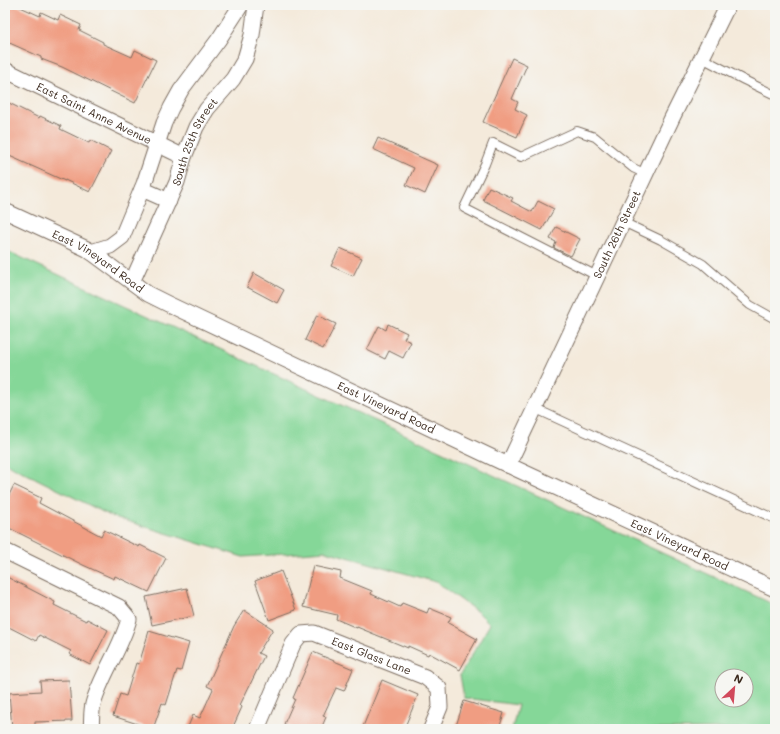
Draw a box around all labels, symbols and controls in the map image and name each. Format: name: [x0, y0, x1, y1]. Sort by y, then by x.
street label: East Saint Anne Avenue: [34, 79, 154, 147]
street label: South 25th Street: [168, 94, 221, 188]
street label: South 26th Street: [589, 188, 644, 281]
street label: East Vineyard Road: [50, 226, 147, 295]
street label: East Vineyard Road: [335, 377, 438, 436]
street label: East Vineyard Road: [628, 515, 731, 573]
street label: East Glass Lane: [330, 633, 414, 678]
north arrow: [714, 668, 754, 708]
text: N: [732, 670, 746, 687]

